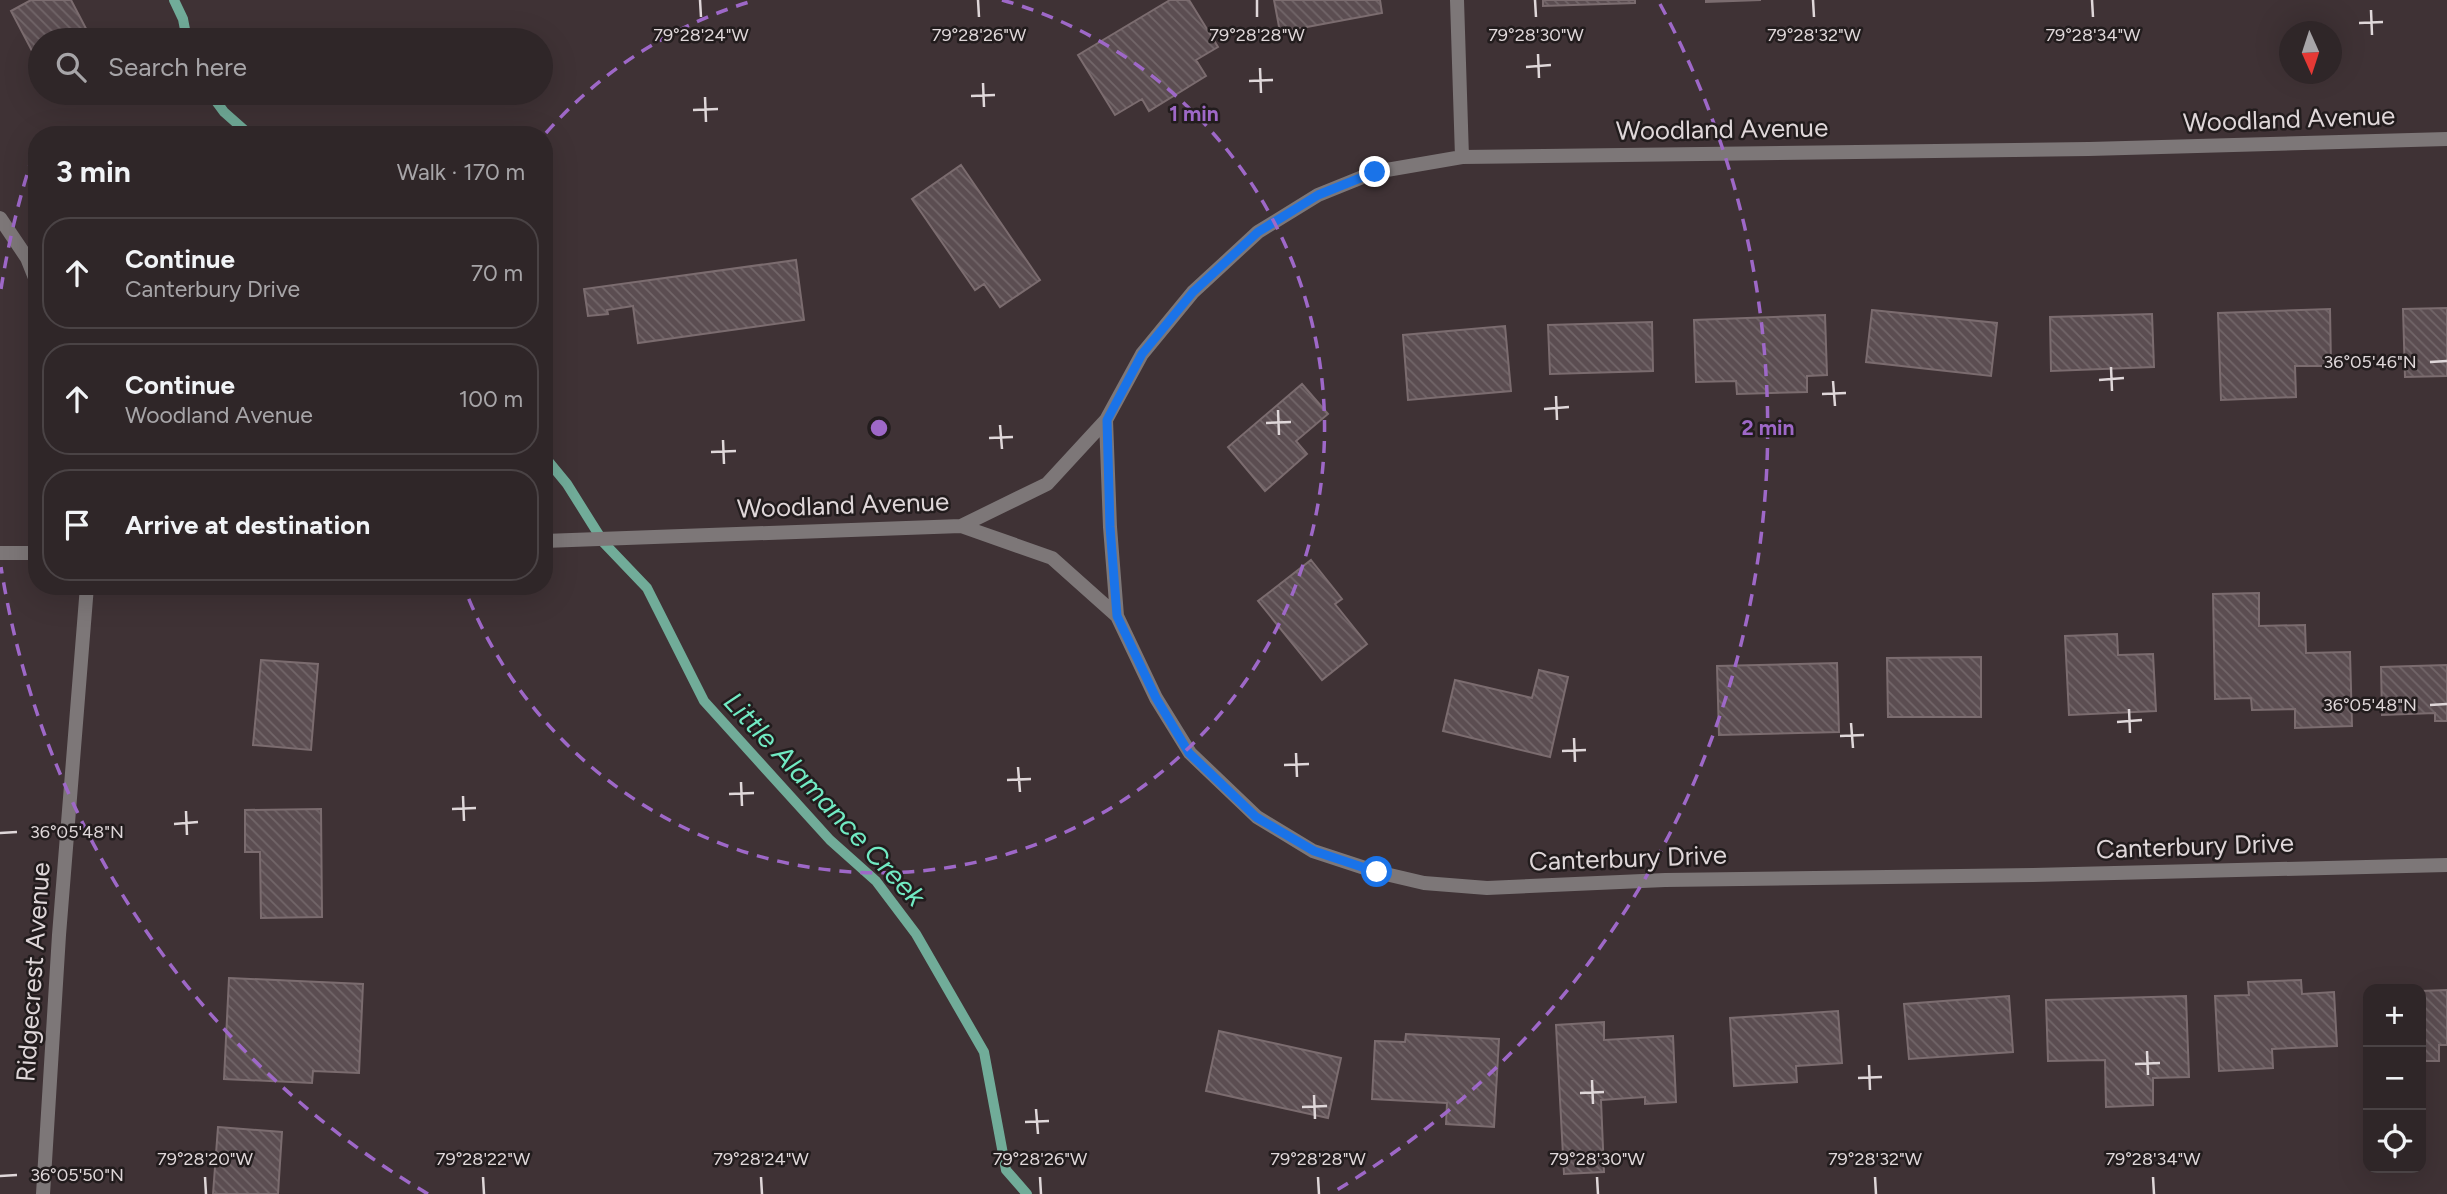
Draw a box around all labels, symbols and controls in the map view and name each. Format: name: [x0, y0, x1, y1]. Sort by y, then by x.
north arrow: [2279, 21, 2342, 84]
text: 79°28'24"W: [653, 24, 749, 46]
text: 79°28'26"W: [932, 24, 1027, 46]
text: 79°28'28"W: [1209, 24, 1305, 46]
text: 79°28'30"W: [1488, 24, 1585, 46]
text: 79°28'32"W: [1767, 24, 1862, 46]
text: 79°28'34"W: [2045, 24, 2141, 46]
search box: [28, 28, 553, 105]
icon: search: [52, 48, 90, 86]
text: Search here: [108, 51, 247, 83]
street label: Woodland Avenue: [2182, 99, 2396, 139]
text: 1 min: [1169, 101, 1219, 126]
street label: Woodland Avenue: [1616, 111, 1828, 147]
text: 3 min: [56, 153, 131, 190]
route end: [1359, 156, 1390, 187]
text: Walk · 170 m: [397, 158, 525, 186]
text: Continue: [125, 243, 235, 275]
icon: ahead: [58, 254, 96, 292]
text: 70 m: [471, 259, 523, 287]
text: Canterbury Drive: [125, 275, 300, 303]
text: 36°05'46"N: [2323, 351, 2417, 373]
text: Continue: [125, 369, 235, 401]
icon: ahead: [58, 380, 96, 418]
text: 100 m: [459, 385, 523, 413]
text: Woodland Avenue: [125, 401, 313, 429]
text: 2 min: [1742, 415, 1794, 440]
centre of rings: [867, 416, 891, 440]
street label: Woodland Avenue: [736, 485, 950, 525]
icon: arrive: [58, 506, 96, 544]
text: Arrive at destination: [125, 509, 370, 541]
water label: Little Alamance Creek: [717, 685, 934, 914]
text: 36°05'48"N: [2323, 694, 2417, 716]
text: 36°05'48"N: [30, 821, 124, 843]
street label: Canterbury Drive: [2095, 827, 2295, 865]
street label: Canterbury Drive: [1528, 839, 1728, 877]
route start: [1361, 856, 1392, 887]
street label: Ridgecrest Avenue: [9, 861, 57, 1083]
map controls: [2363, 984, 2426, 1173]
button: +: [2363, 984, 2426, 1047]
button: −: [2363, 1047, 2426, 1110]
button: locate: [2363, 1110, 2426, 1173]
text: 79°28'20"W: [157, 1148, 254, 1170]
text: 79°28'22"W: [436, 1148, 531, 1170]
text: 79°28'24"W: [713, 1148, 809, 1170]
text: 79°28'26"W: [993, 1148, 1088, 1170]
text: 79°28'28"W: [1270, 1148, 1366, 1170]
text: 79°28'30"W: [1549, 1148, 1646, 1170]
text: 79°28'32"W: [1828, 1148, 1923, 1170]
text: 79°28'34"W: [2105, 1148, 2201, 1170]
text: 36°05'50"N: [30, 1164, 124, 1186]

